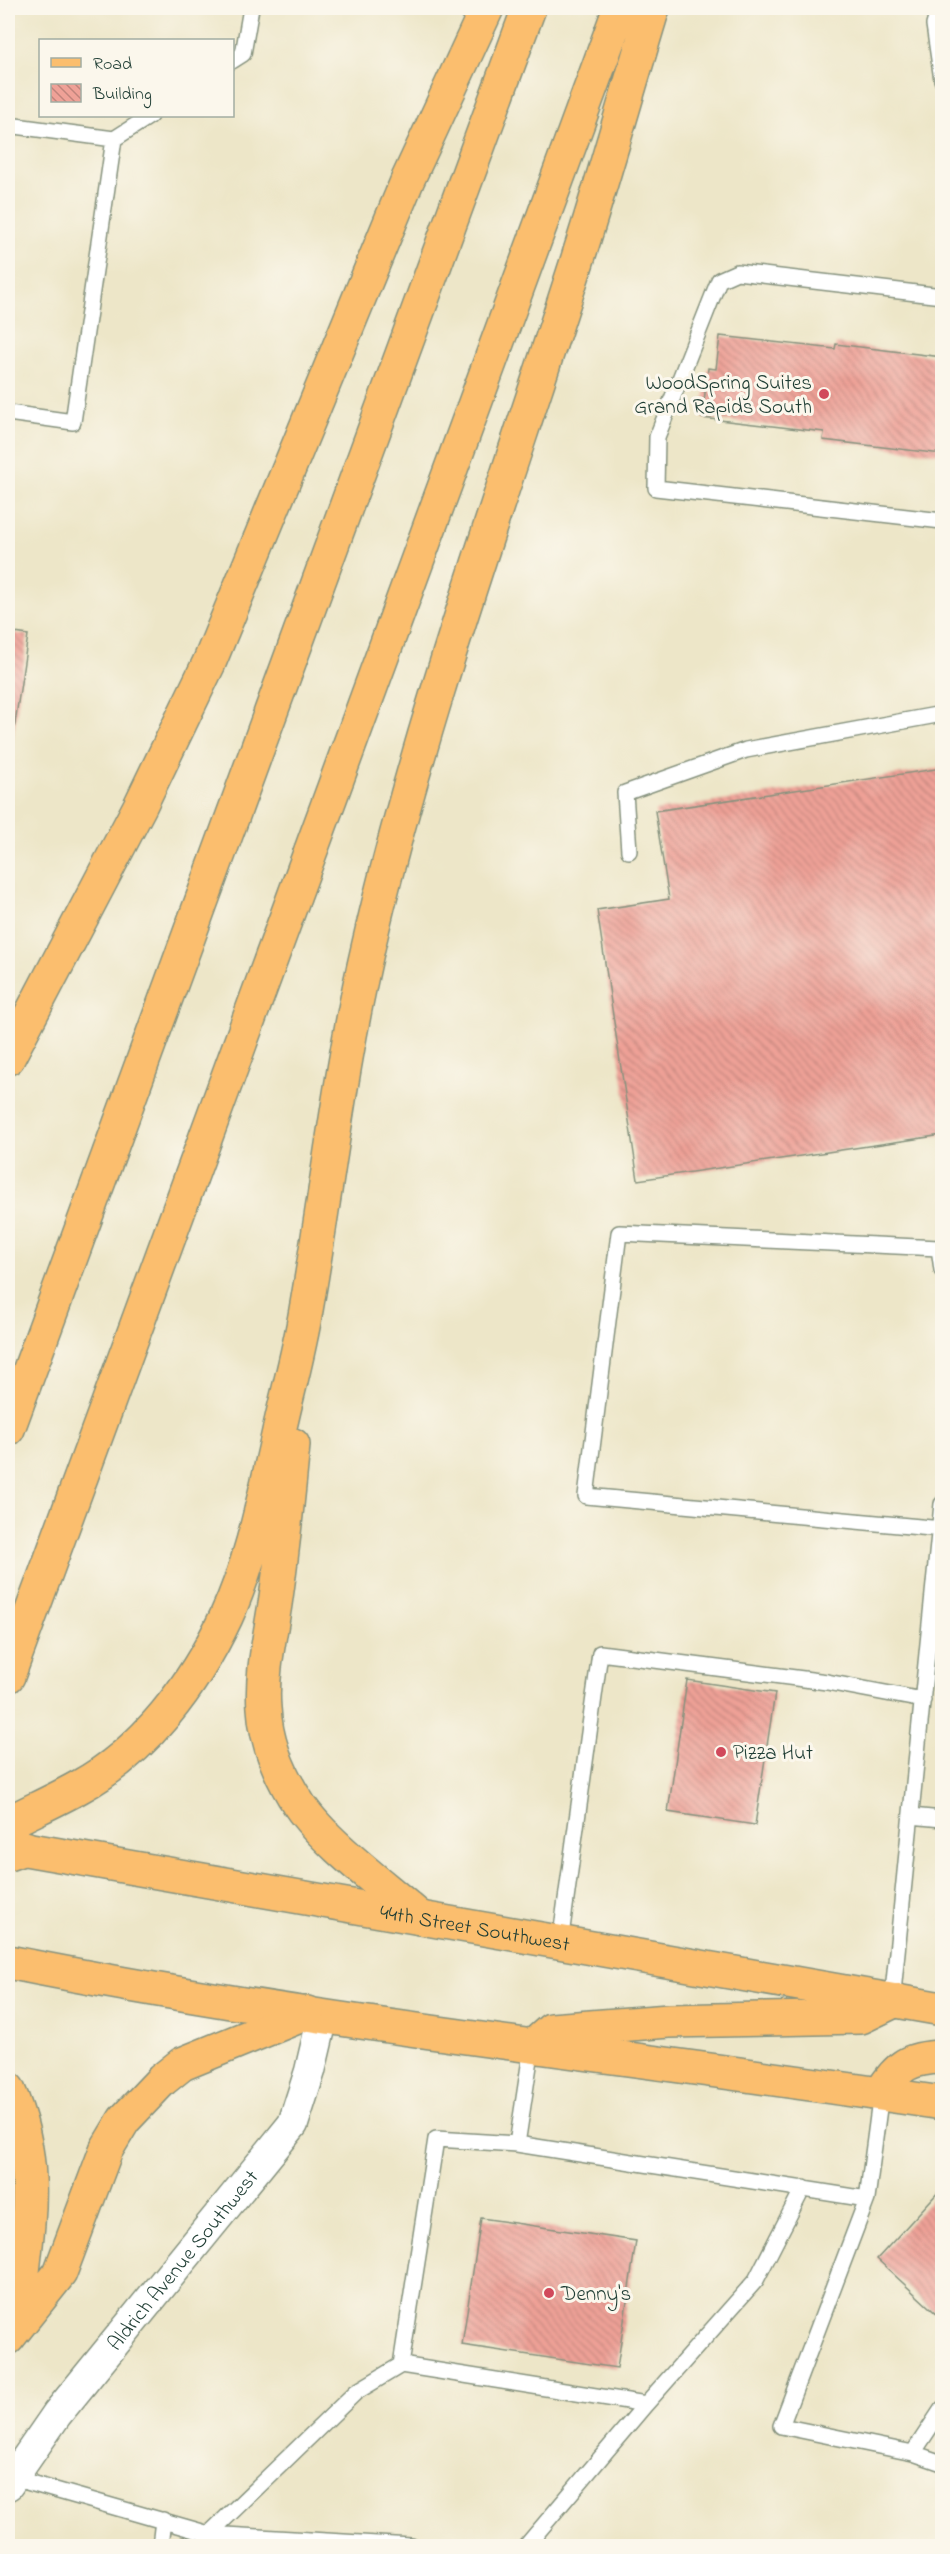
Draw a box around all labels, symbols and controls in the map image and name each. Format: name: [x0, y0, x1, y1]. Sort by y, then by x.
legend: [39, 39, 234, 117]
text: Road: [93, 52, 132, 78]
text: Building: [92, 82, 152, 109]
place label: WoodSpring Suites Grand Rapids South: [634, 369, 812, 423]
marker: WoodSpring Suites Grand Rapids South: [817, 387, 831, 401]
place label: Pizza Hut: [733, 1739, 813, 1769]
marker: Pizza Hut: [714, 1745, 728, 1759]
street label: 44th Street Southwest: [377, 1898, 572, 1961]
street label: Aldrich Avenue Southwest: [101, 2164, 267, 2358]
place label: Denny's: [560, 2280, 631, 2312]
marker: Denny's: [542, 2286, 556, 2300]

